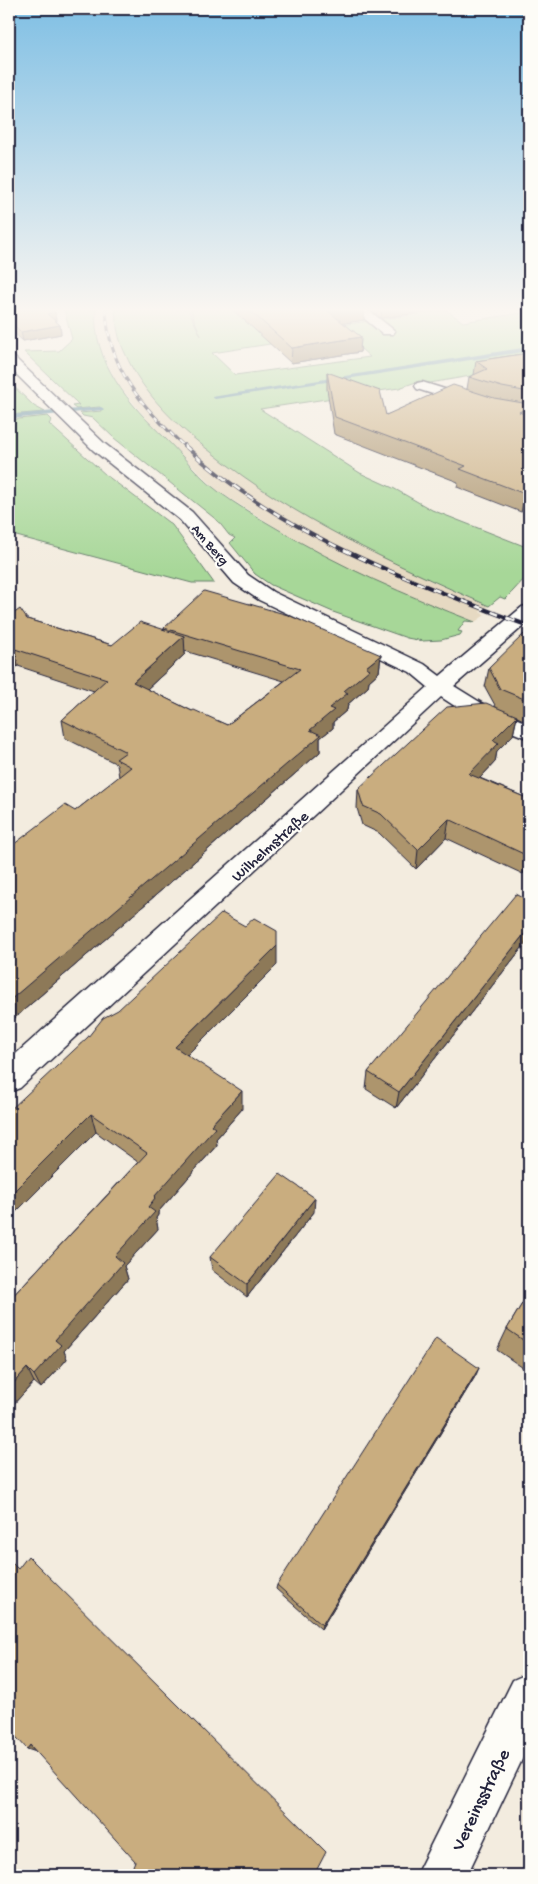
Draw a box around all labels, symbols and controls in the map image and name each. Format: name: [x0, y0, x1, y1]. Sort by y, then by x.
street label: Am Berg: [187, 522, 232, 570]
street label: Wilhelmstraße: [229, 807, 314, 887]
street label: Vereinsstraße: [447, 1746, 517, 1856]

